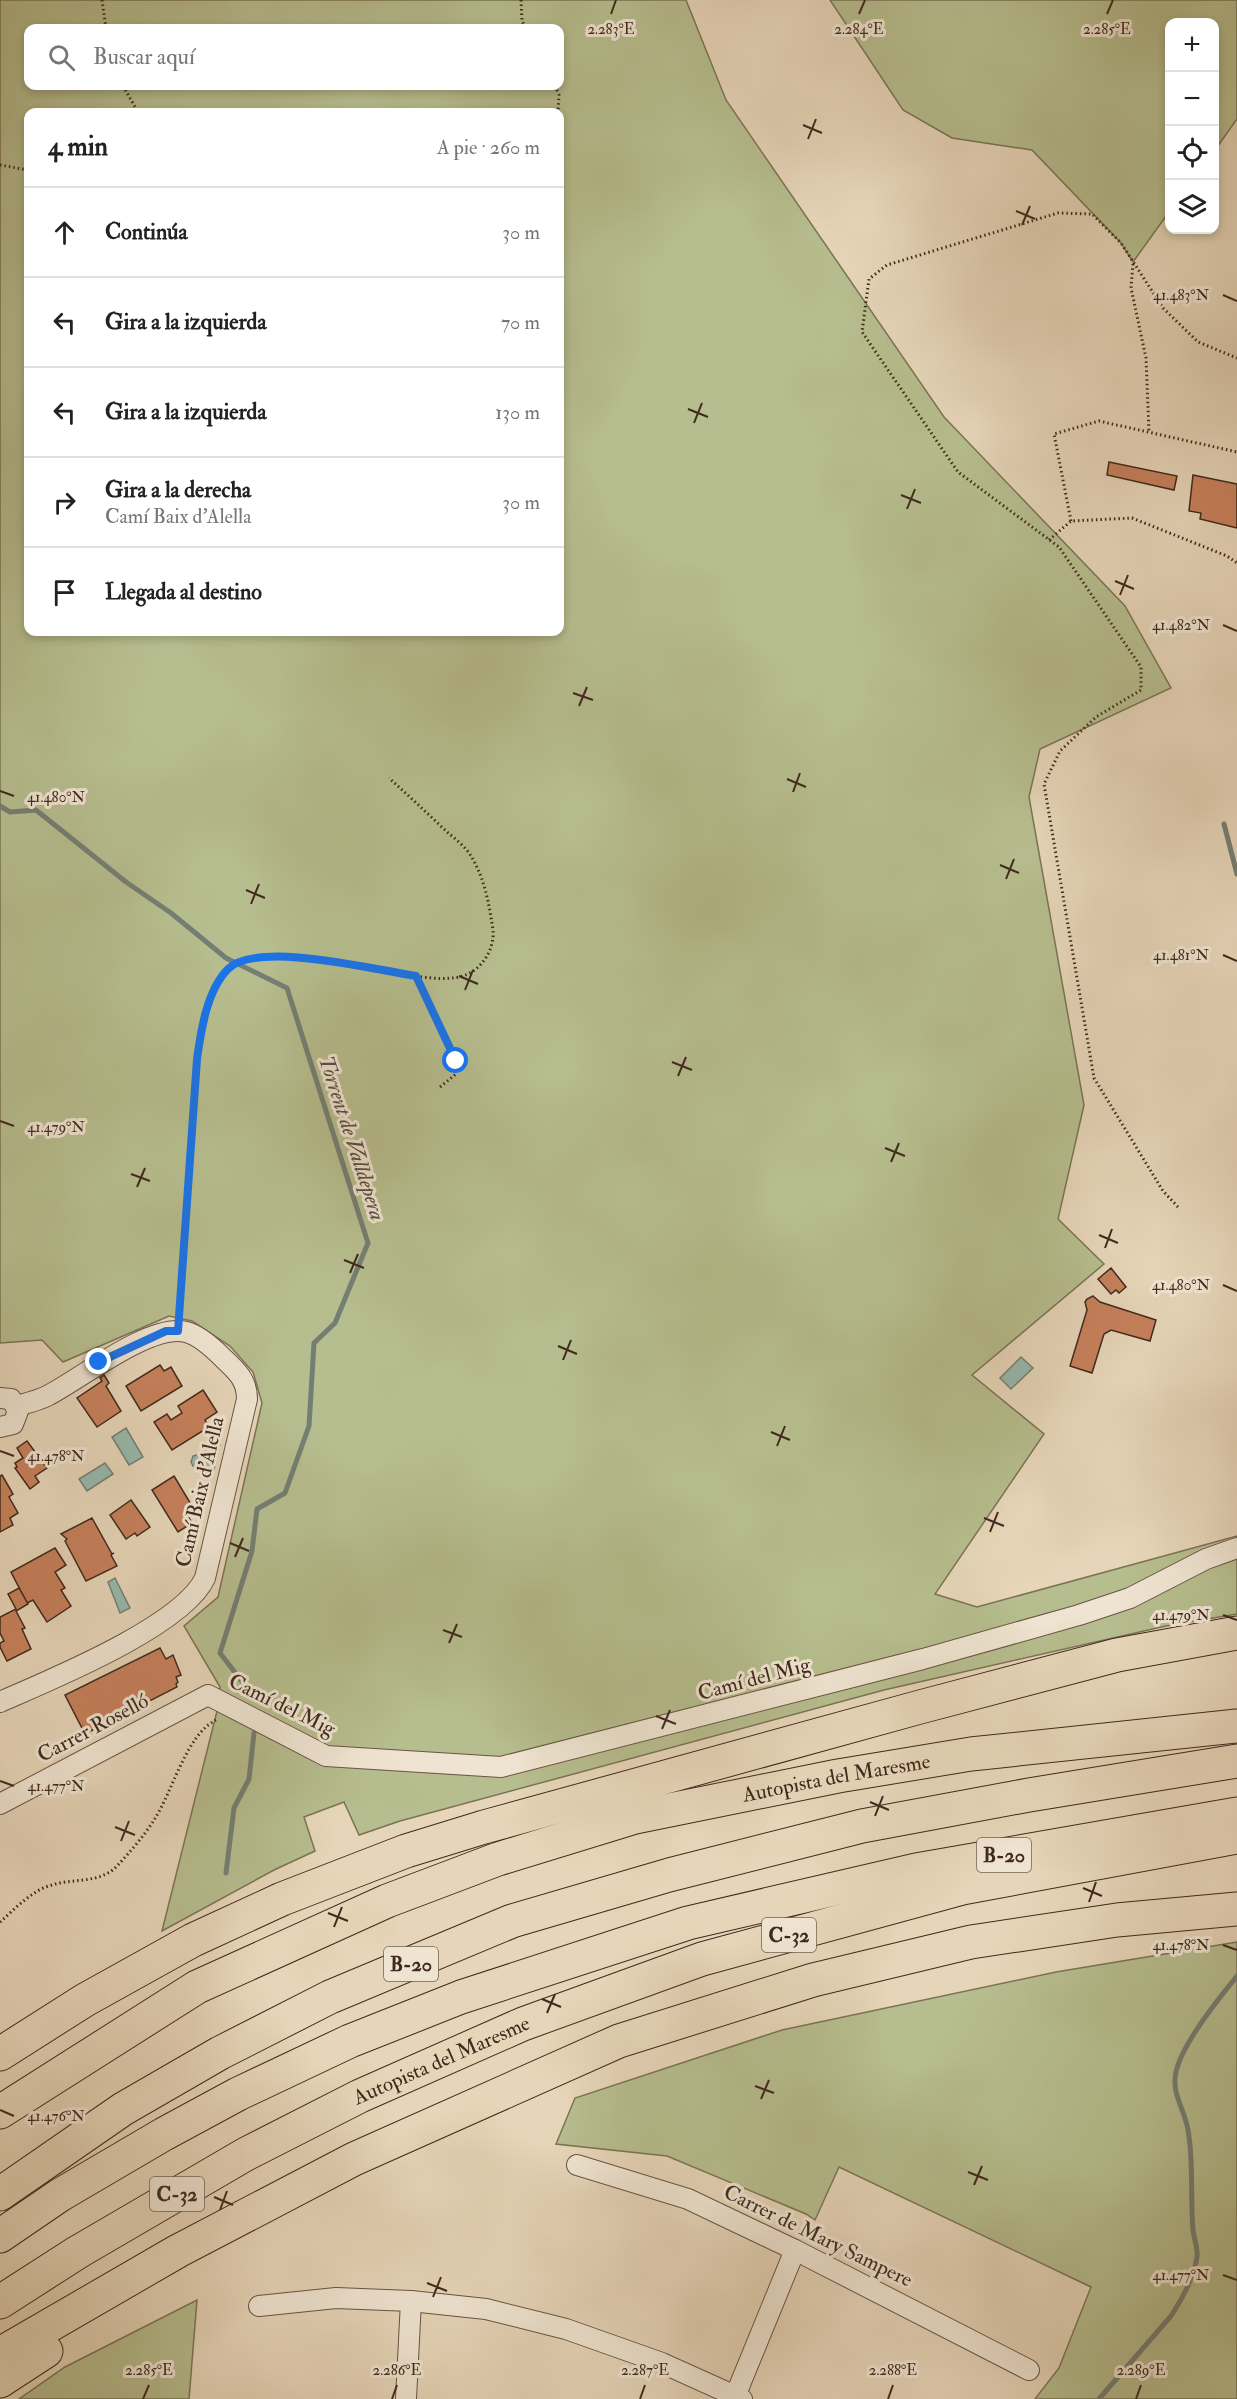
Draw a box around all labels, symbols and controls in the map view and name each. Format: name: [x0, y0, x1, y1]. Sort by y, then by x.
map controls: [1165, 18, 1219, 234]
button: +: [1165, 18, 1219, 72]
text: 2.283°E: [587, 20, 635, 39]
text: 2.284°E: [834, 20, 884, 39]
text: 2.285°E: [1083, 20, 1131, 39]
search box: [24, 24, 564, 90]
icon: search: [45, 41, 78, 74]
text: Buscar aquí: [93, 43, 195, 71]
button: −: [1165, 72, 1219, 126]
button: locate: [1165, 126, 1219, 180]
text: 4 min: [48, 131, 108, 163]
text: A pie · 260 m: [437, 135, 540, 160]
button: layers: [1165, 180, 1219, 234]
icon: ahead: [48, 216, 81, 249]
text: Continúa: [105, 218, 188, 246]
text: 30 m: [502, 220, 540, 245]
text: 41.483°N: [1153, 286, 1210, 305]
icon: left: [48, 306, 81, 339]
text: Gira a la izquierda: [105, 308, 266, 336]
text: 70 m: [501, 310, 540, 335]
icon: left: [48, 396, 81, 429]
text: Gira a la izquierda: [105, 398, 266, 426]
text: 130 m: [495, 400, 540, 425]
text: Gira a la derecha: [105, 476, 251, 504]
icon: right: [48, 486, 81, 519]
text: 30 m: [502, 490, 540, 515]
text: Camí Baix d'Alella: [105, 504, 251, 529]
icon: arrive: [48, 576, 81, 609]
text: Llegada al destino: [105, 578, 262, 606]
text: 41.482°N: [1152, 616, 1211, 635]
text: 41.480°N: [27, 788, 86, 807]
text: 41.481°N: [1153, 946, 1209, 965]
route start: [442, 1047, 468, 1073]
water label: Torrent de Valldepera: [312, 1052, 392, 1224]
text: 41.479°N: [27, 1118, 85, 1137]
text: 41.480°N: [1152, 1276, 1211, 1295]
route end: [85, 1348, 111, 1374]
street label: Camí Baix d'Alella: [170, 1414, 231, 1570]
text: 41.478°N: [28, 1447, 85, 1466]
text: 41.479°N: [1152, 1606, 1210, 1625]
street label: Camí del Mig: [695, 1651, 814, 1707]
street label: Camí del Mig: [224, 1668, 340, 1743]
street label: Carrer Roselló: [33, 1687, 153, 1769]
street label: Autopista del Maresme: [739, 1747, 933, 1809]
text: 41.477°N: [28, 1777, 85, 1796]
road number: B-20: [977, 1838, 1031, 1872]
road number: C-32: [762, 1918, 816, 1952]
text: 41.478°N: [1153, 1936, 1210, 1955]
road number: B-20: [384, 1947, 438, 1981]
street label: Autopista del Maresme: [348, 2009, 534, 2111]
text: 41.476°N: [27, 2107, 85, 2126]
road number: C-32: [150, 2177, 204, 2211]
street label: Carrer de Mary Sampere: [719, 2179, 917, 2294]
text: 41.477°N: [1153, 2266, 1210, 2285]
text: 2.285°E: [125, 2361, 173, 2380]
text: 2.286°E: [373, 2361, 422, 2380]
text: 2.287°E: [621, 2361, 669, 2380]
text: 2.288°E: [869, 2361, 917, 2380]
text: 2.289°E: [1117, 2361, 1166, 2380]

